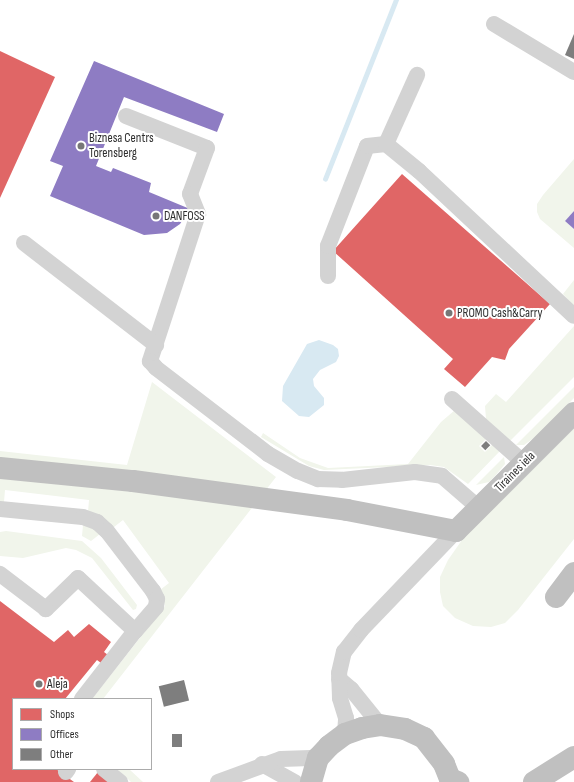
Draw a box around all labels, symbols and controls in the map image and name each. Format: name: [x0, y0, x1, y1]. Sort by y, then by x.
place label: Biznesa Centrs Torensberg: [89, 131, 154, 162]
marker: Biznesa Centrs Torensberg: [76, 141, 86, 151]
place label: DANFOSS: [164, 208, 205, 224]
marker: DANFOSS: [151, 211, 161, 221]
place label: PROMO Cash&Carry: [457, 305, 543, 321]
marker: PROMO Cash&Carry: [444, 308, 454, 318]
street label: Tīraines iela: [491, 448, 539, 496]
place label: Aleja: [47, 676, 68, 692]
marker: Aleja: [34, 679, 44, 689]
legend: [12, 698, 152, 770]
text: Shops: [50, 707, 75, 722]
text: Offices: [50, 727, 79, 742]
text: Other: [50, 747, 73, 762]

